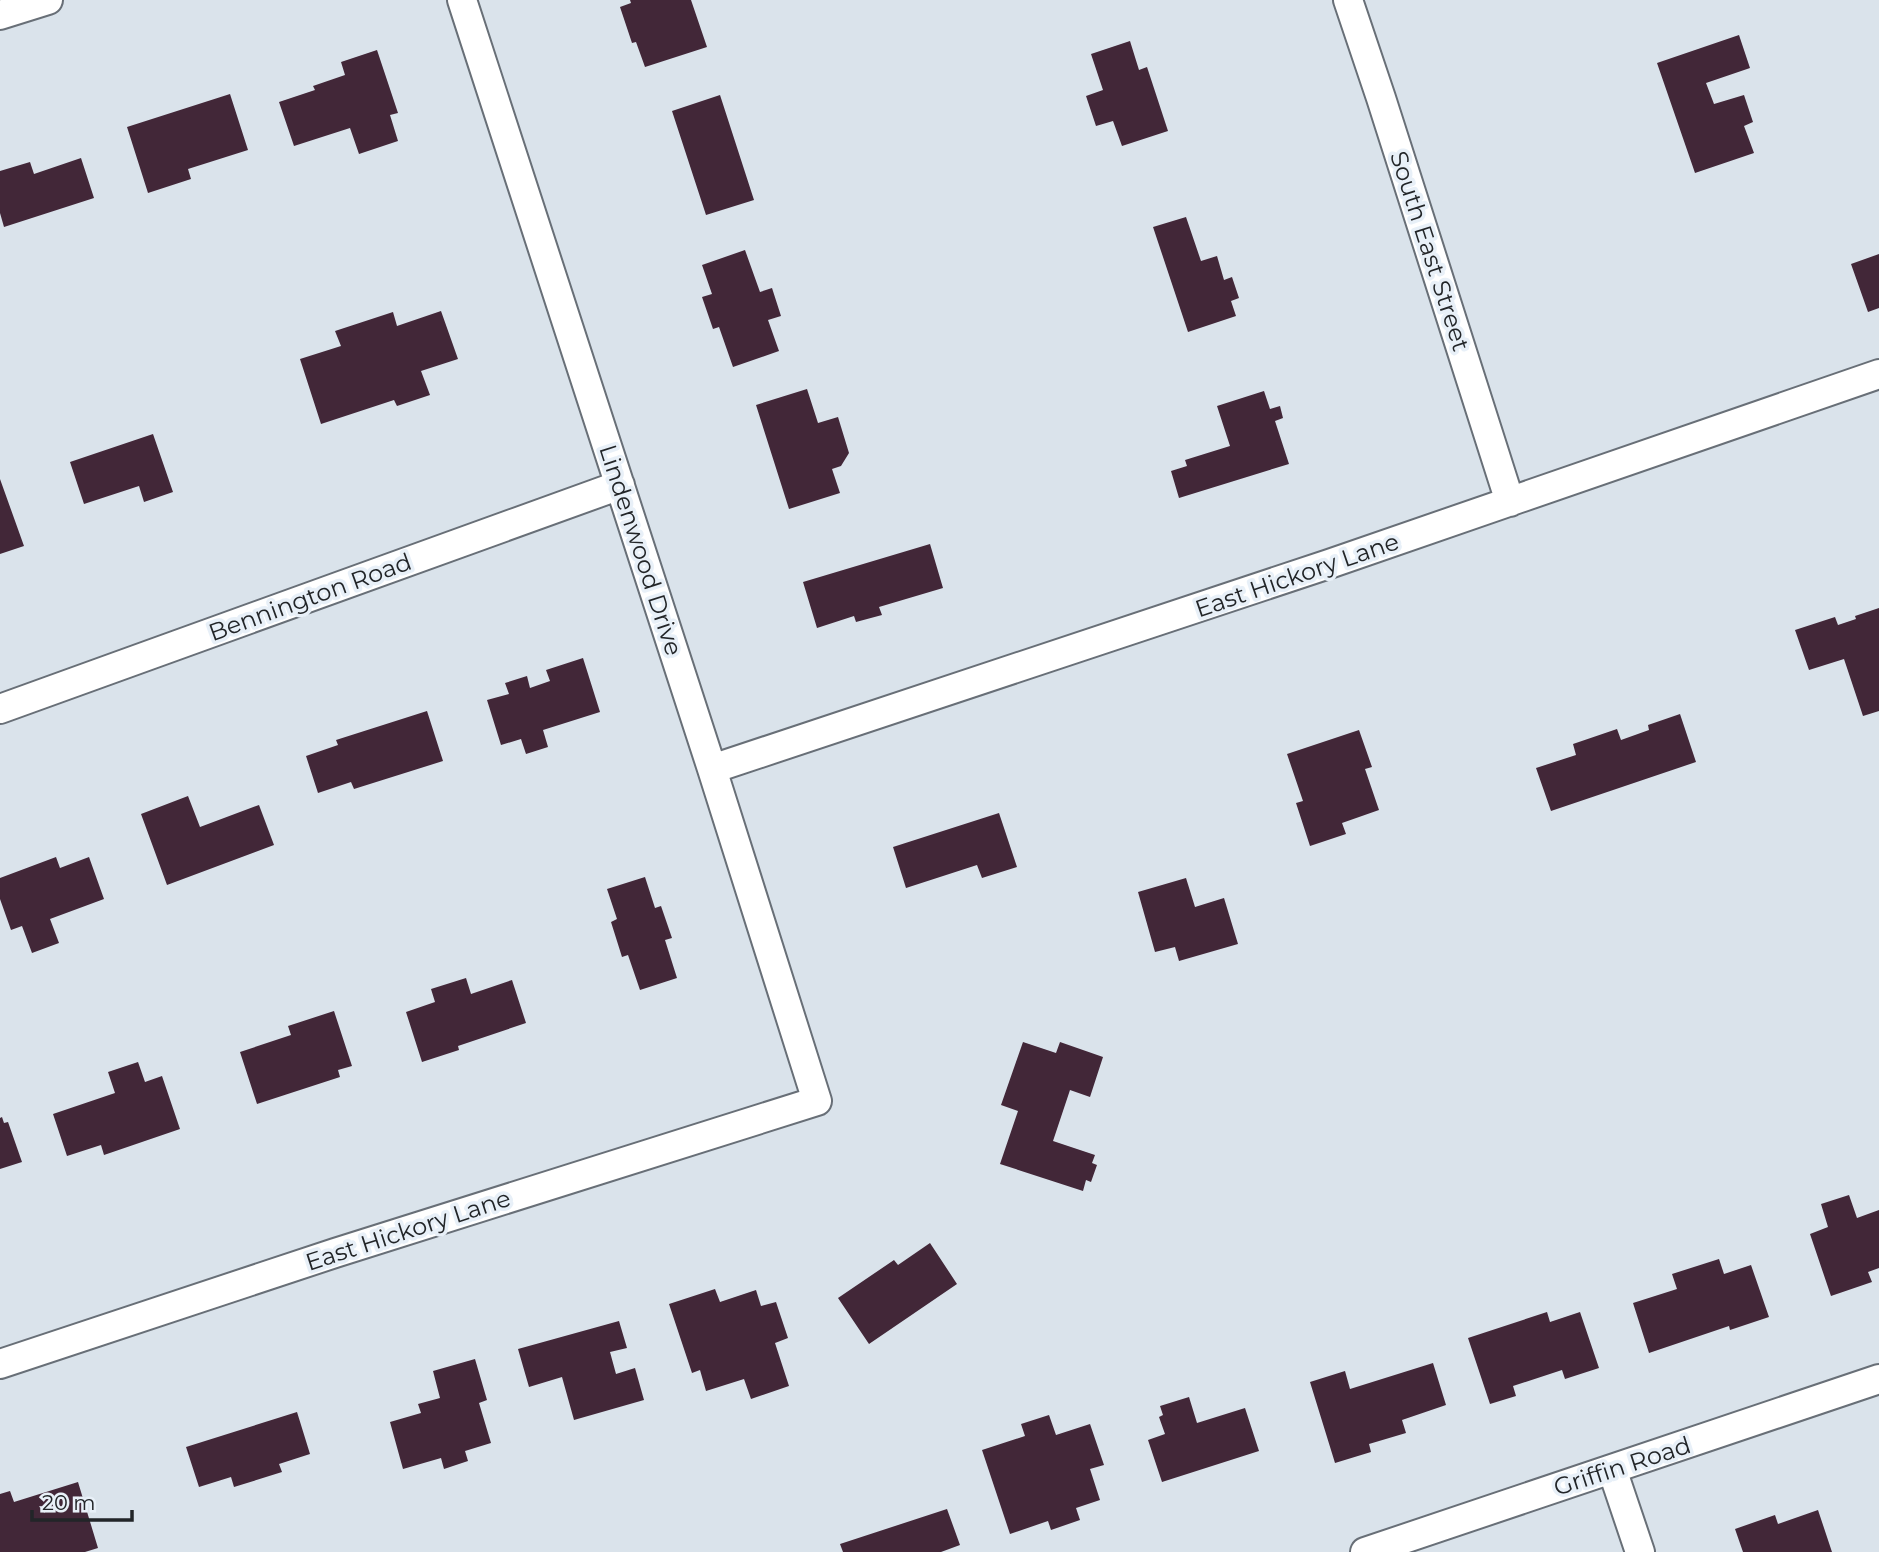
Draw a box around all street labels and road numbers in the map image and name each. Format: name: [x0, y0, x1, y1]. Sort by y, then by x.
street label: South East Street: [1384, 147, 1476, 355]
street label: Lindenwood Drive: [593, 441, 689, 659]
street label: East Hickory Lane: [1191, 526, 1403, 624]
street label: Bennington Road: [205, 547, 415, 647]
street label: East Hickory Lane: [302, 1183, 514, 1277]
street label: Griffin Road: [1550, 1430, 1694, 1502]

